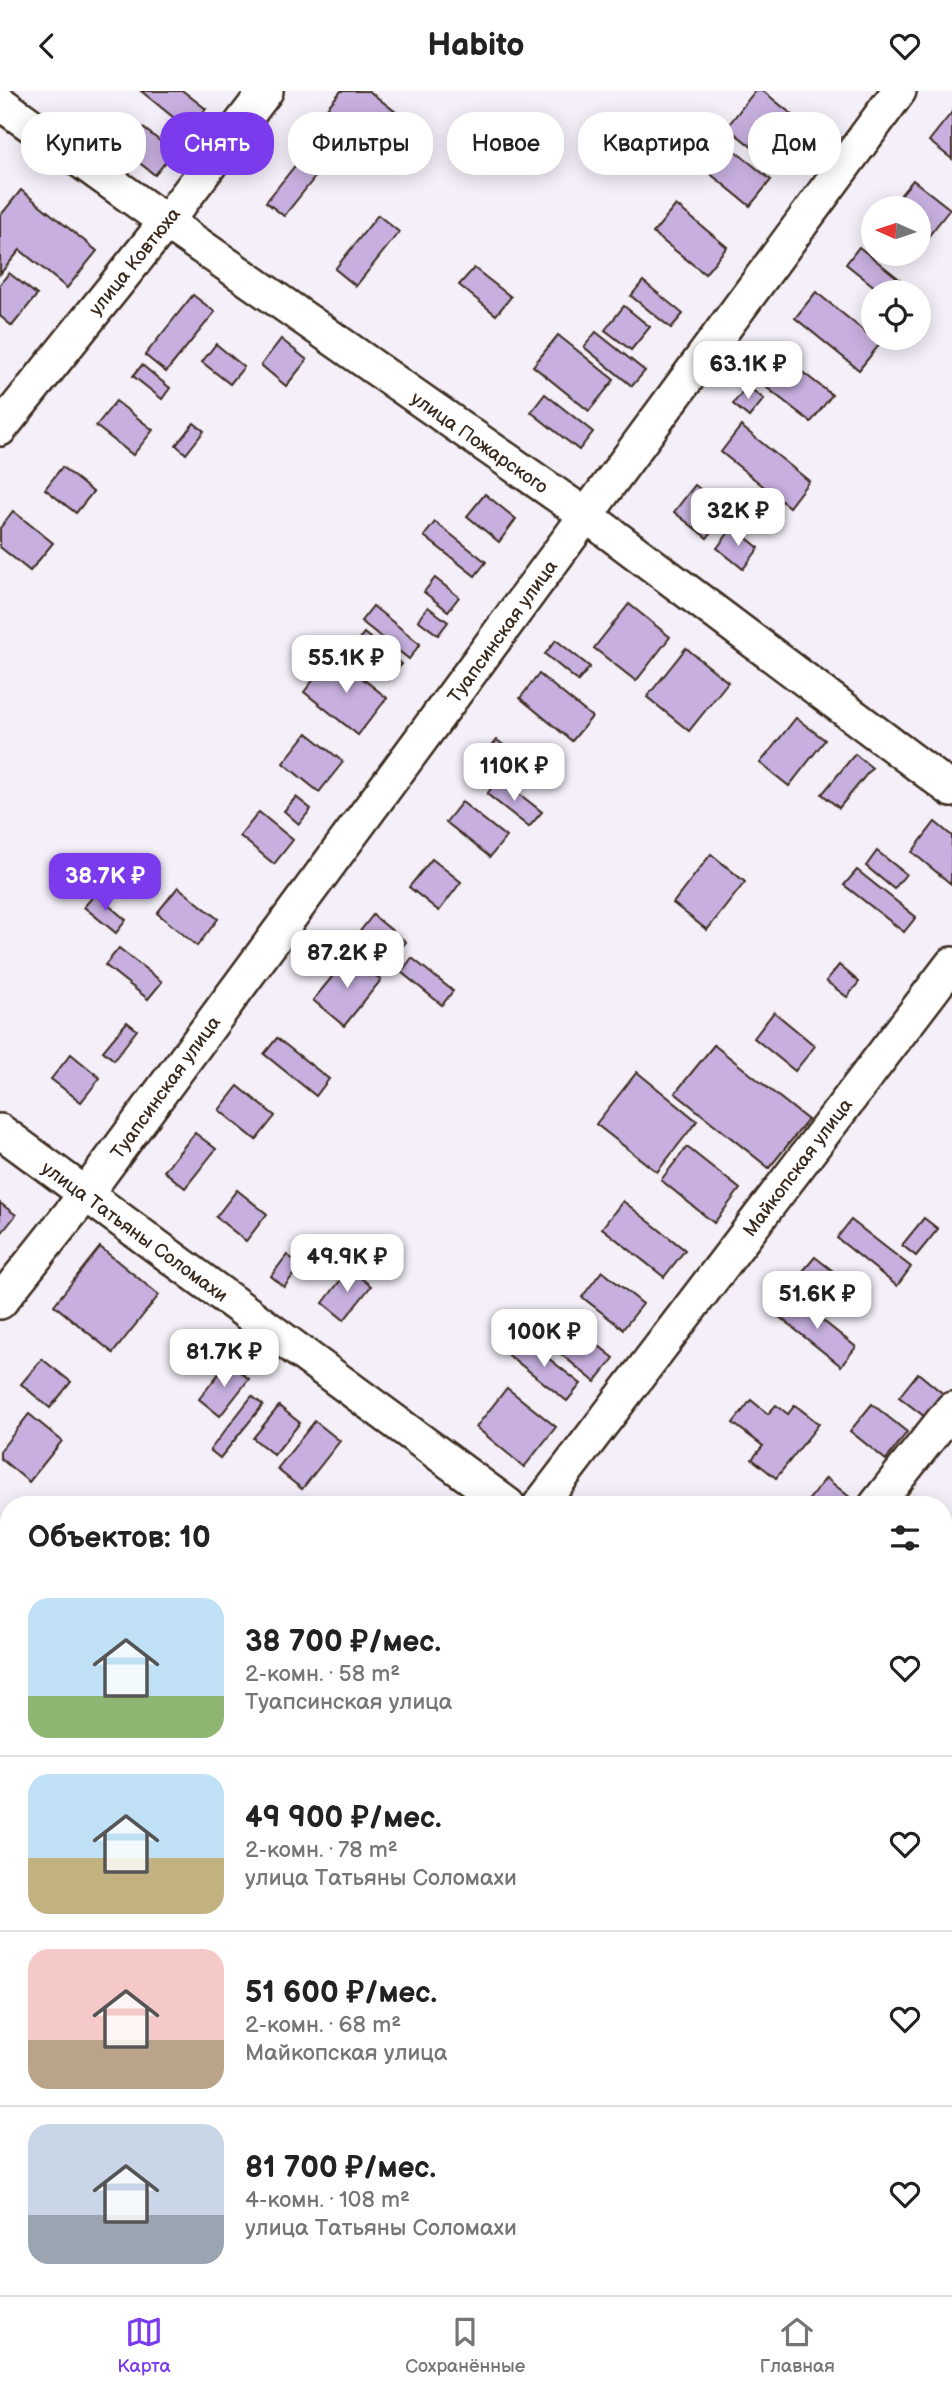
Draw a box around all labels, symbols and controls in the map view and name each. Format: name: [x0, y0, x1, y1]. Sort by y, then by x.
text: Habito: [427, 26, 525, 65]
icon: back: [28, 27, 66, 65]
icon: heart: [886, 27, 924, 65]
chip: Купить: [21, 112, 146, 175]
chip: Снять: [160, 112, 274, 175]
chip: Фильтры: [288, 112, 433, 175]
chip: Новое: [447, 112, 564, 175]
chip: Квартира: [578, 112, 734, 175]
chip: Дом: [748, 112, 841, 175]
north arrow: [861, 196, 931, 266]
map controls: [861, 196, 931, 350]
street label: улица Ковтюха: [85, 203, 186, 321]
button: locate: [861, 280, 931, 350]
pin: 63.1K ₽: [683, 341, 813, 401]
text: 63.1K ₽: [709, 350, 787, 378]
street label: улица Пожарского: [406, 387, 552, 499]
pin: 32K ₽: [689, 489, 787, 548]
text: 32K ₽: [707, 497, 769, 525]
street label: Туапсинская улица: [444, 556, 563, 708]
pin: 55.1K ₽: [281, 635, 411, 695]
text: 55.1K ₽: [308, 644, 384, 672]
pin: 110K ₽: [457, 743, 571, 803]
text: 110K ₽: [480, 752, 548, 780]
pin: 38.7K ₽: [40, 853, 170, 913]
text: 38.7K ₽: [65, 862, 145, 890]
pin: 87.2K ₽: [282, 930, 412, 990]
text: 87.2K ₽: [307, 939, 387, 967]
street label: Туапсинская улица: [107, 1012, 226, 1164]
street label: Майкопская улица: [739, 1094, 858, 1242]
street label: улица Татьяны Соломахи: [37, 1157, 232, 1308]
pin: 49.9K ₽: [282, 1235, 412, 1294]
text: 49.9K ₽: [307, 1243, 387, 1271]
pin: 51.6K ₽: [752, 1271, 882, 1331]
text: 51.6K ₽: [778, 1280, 856, 1308]
pin: 100K ₽: [487, 1309, 601, 1369]
text: 100K ₽: [507, 1318, 581, 1346]
pin: 81.7K ₽: [159, 1329, 289, 1389]
text: 81.7K ₽: [186, 1338, 262, 1366]
icon: filters: [886, 1519, 924, 1557]
text: Объектов: 10: [28, 1520, 211, 1556]
text: 38 700 ₽/мес.: [245, 1624, 441, 1660]
icon: home: [84, 1626, 168, 1710]
icon: heart: [886, 1649, 924, 1687]
text: 2-комн. · 58 m²: [245, 1660, 400, 1688]
text: Туапсинская улица: [245, 1688, 452, 1716]
text: 49 900 ₽/мес.: [245, 1800, 442, 1836]
icon: home: [84, 1802, 168, 1886]
icon: heart: [886, 1825, 924, 1863]
text: 2-комн. · 78 m²: [245, 1836, 398, 1864]
text: улица Татьяны Соломахи: [245, 1864, 517, 1892]
text: 51 600 ₽/мес.: [245, 1975, 437, 2011]
icon: home: [84, 1977, 168, 2061]
icon: heart: [886, 2000, 924, 2038]
text: 2-комн. · 68 m²: [245, 2011, 401, 2039]
text: Майкопская улица: [245, 2039, 447, 2067]
text: 81 700 ₽/мес.: [245, 2150, 436, 2186]
icon: home: [84, 2152, 168, 2236]
icon: heart: [886, 2175, 924, 2213]
text: 4-комн. · 108 m²: [245, 2186, 410, 2214]
text: улица Татьяны Соломахи: [245, 2214, 517, 2242]
tab: Карта: [117, 2313, 171, 2378]
tab: Сохранённые: [405, 2313, 525, 2378]
tab: Главная: [760, 2313, 835, 2378]

